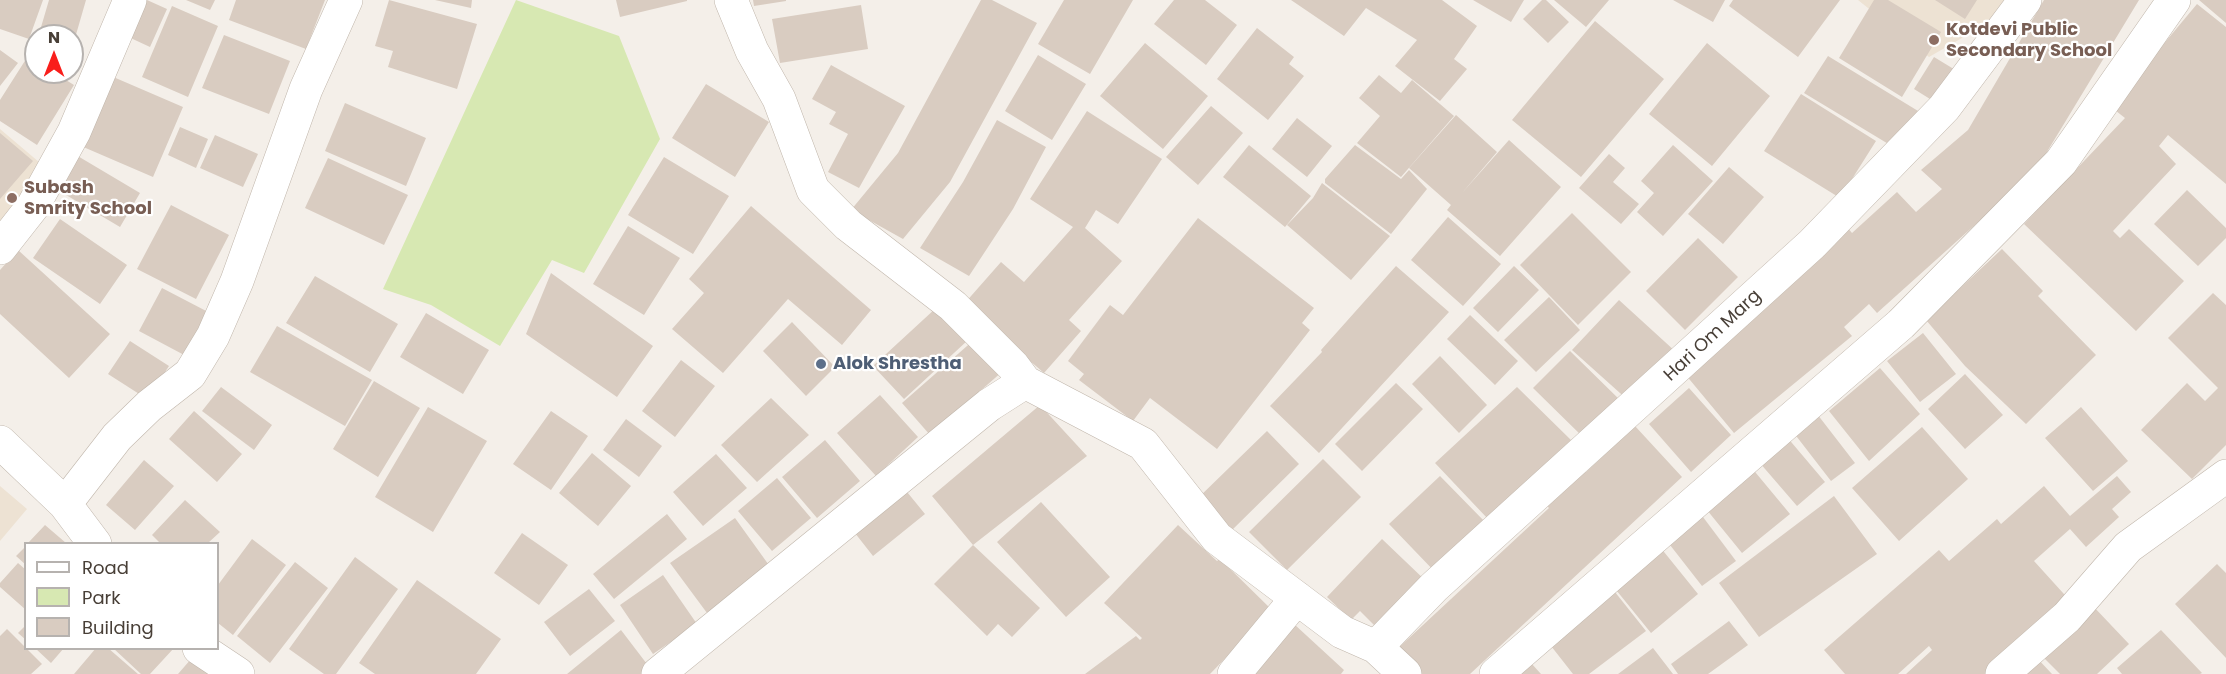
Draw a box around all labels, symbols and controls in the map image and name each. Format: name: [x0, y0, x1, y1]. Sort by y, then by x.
place label: Kotdevi Public Secondary School: [1946, 19, 2112, 62]
north arrow: [24, 24, 84, 84]
text: N: [48, 26, 60, 49]
marker: Kotdevi Public Secondary School: [1927, 33, 1941, 47]
place label: Subash Smrity School: [24, 177, 152, 219]
marker: Subash Smrity School: [5, 191, 19, 205]
street label: Hari Om Marg: [1660, 286, 1766, 386]
place label: Alok Shrestha: [833, 353, 962, 375]
marker: Alok Shrestha: [814, 357, 828, 371]
legend: [24, 542, 219, 650]
text: Road: [82, 555, 129, 580]
text: Park: [82, 585, 121, 610]
text: Building: [82, 615, 154, 640]

